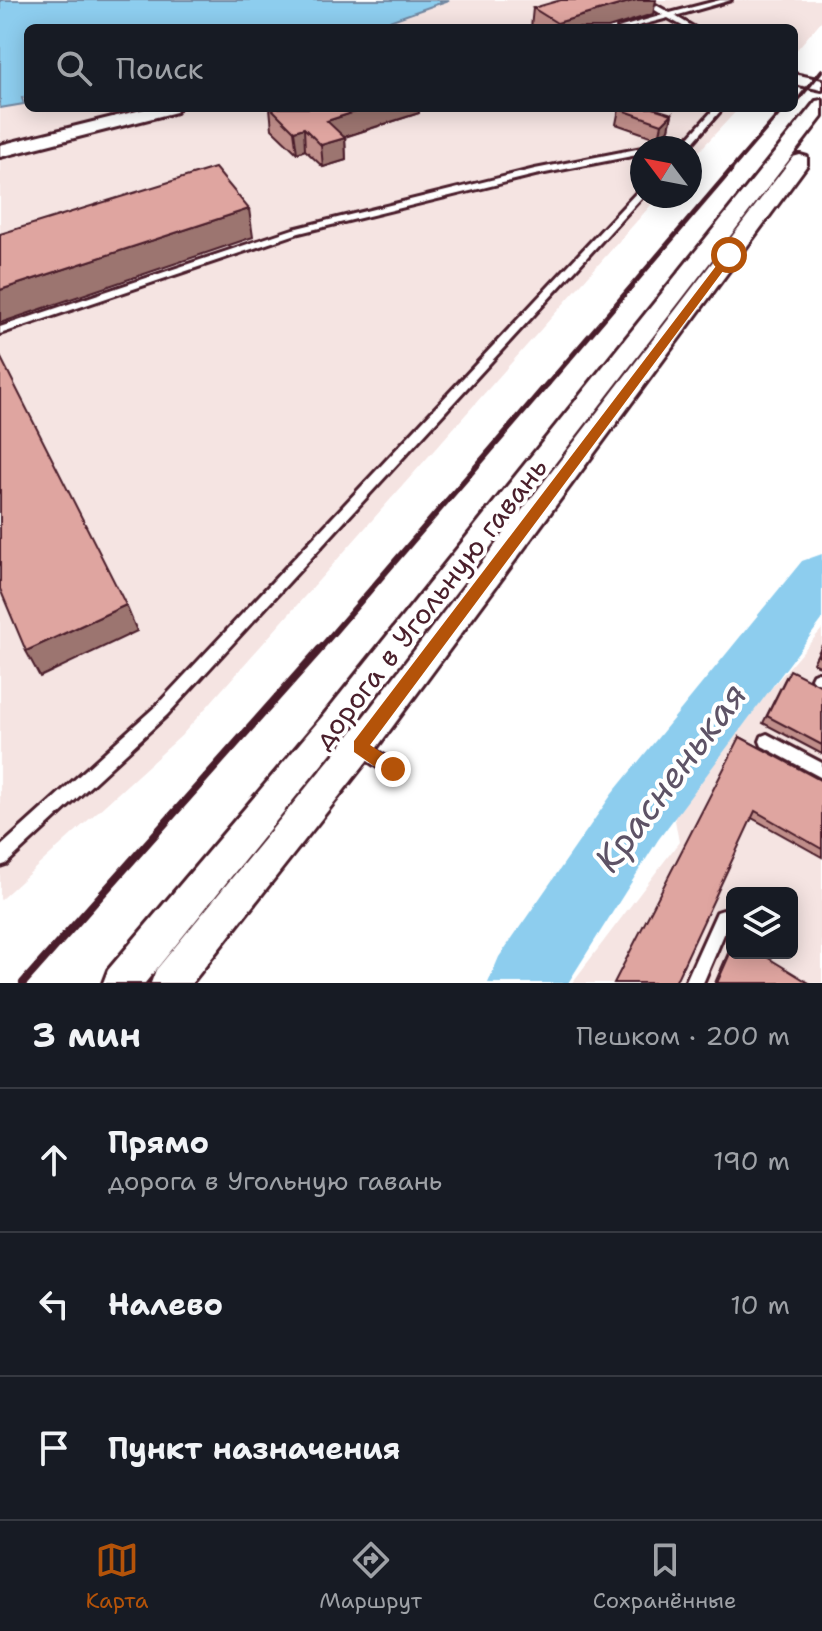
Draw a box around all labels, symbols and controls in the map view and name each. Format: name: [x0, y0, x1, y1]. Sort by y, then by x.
search box: [24, 24, 798, 112]
icon: search: [52, 46, 96, 90]
text: Поиск: [116, 48, 204, 89]
north arrow: [630, 136, 702, 208]
route start: [711, 237, 747, 273]
street label: дорога в Угольную гавань: [304, 449, 556, 757]
water label: Красненькая: [583, 672, 758, 882]
route end: [375, 751, 411, 787]
map controls: [726, 887, 798, 959]
button: layers: [726, 887, 798, 959]
text: 3 мин: [32, 1012, 141, 1058]
text: Пешком · 200 m: [576, 1018, 790, 1053]
text: Прямо: [108, 1122, 209, 1163]
icon: ahead: [32, 1138, 76, 1182]
text: 190 m: [713, 1143, 790, 1178]
text: дорога в Угольную гавань: [108, 1163, 442, 1198]
icon: left: [32, 1282, 76, 1326]
text: Налево: [108, 1284, 223, 1325]
text: 10 m: [730, 1287, 790, 1322]
icon: arrive: [32, 1426, 76, 1470]
text: Пункт назначения: [108, 1428, 400, 1469]
tab: Карта: [85, 1538, 148, 1615]
tab: Маршрут: [319, 1538, 422, 1615]
tab: Сохранённые: [593, 1538, 737, 1615]

